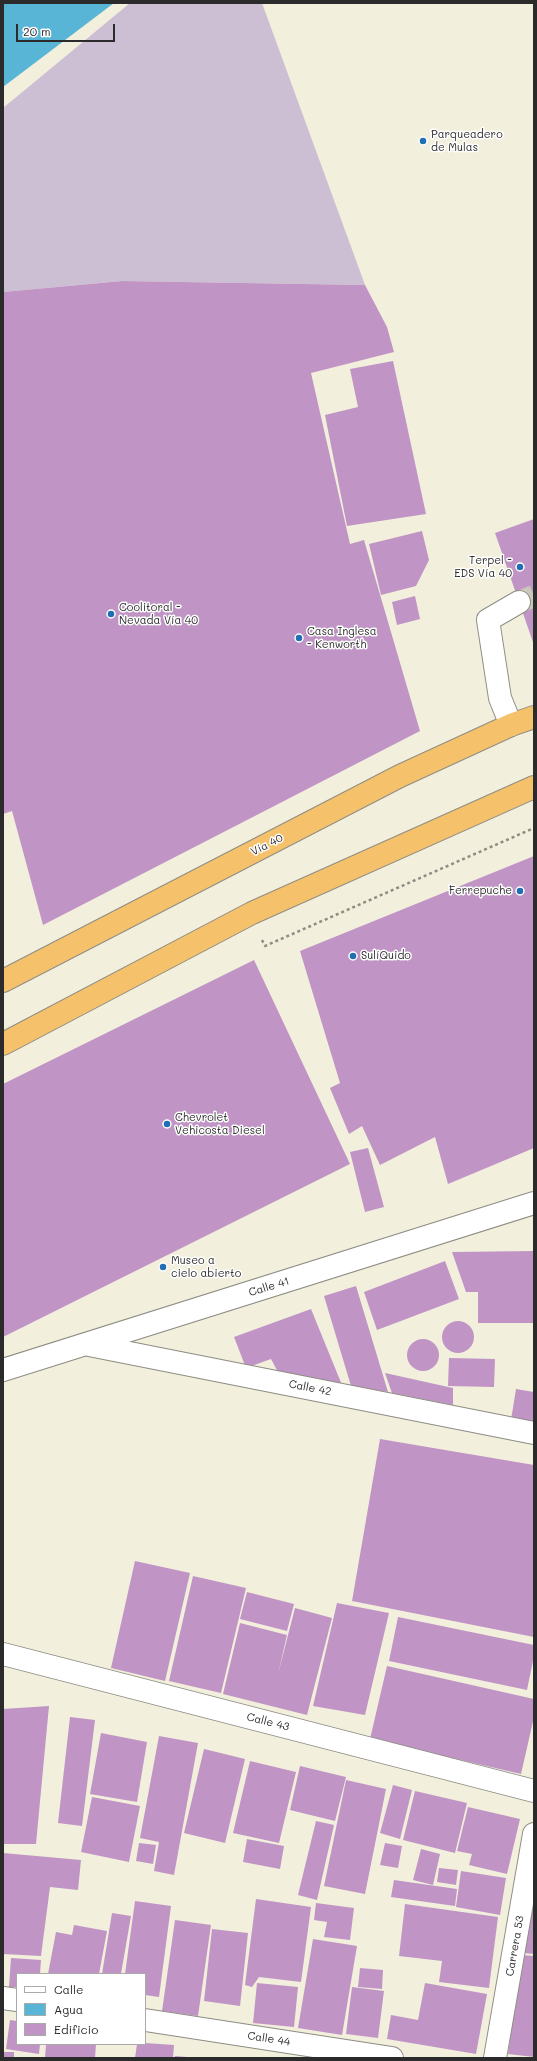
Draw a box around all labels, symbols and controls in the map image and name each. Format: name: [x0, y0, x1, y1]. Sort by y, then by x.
scale bar: [18, 16, 117, 42]
text: 20 m: [23, 23, 51, 39]
place label: Parqueadero de Mulas: [431, 128, 503, 154]
marker: Parqueadero de Mulas: [418, 136, 428, 146]
place label: Terpel - EDS Vía 40: [454, 554, 512, 580]
marker: Terpel - EDS Vía 40: [515, 562, 525, 572]
place label: Coolitoral - Nevada Vía 40: [119, 601, 198, 627]
marker: Coolitoral - Nevada Vía 40: [106, 609, 116, 619]
place label: Casa Inglesa - Kenworth: [307, 625, 376, 651]
marker: Casa Inglesa - Kenworth: [294, 633, 304, 643]
street label: Vía 40: [249, 831, 285, 859]
place label: Ferrepuche: [449, 884, 512, 898]
marker: Ferrepuche: [515, 886, 525, 896]
place label: SulíQuido: [361, 949, 411, 963]
marker: SulíQuido: [348, 951, 358, 961]
place label: Chevrolet Vehicosta Diesel: [175, 1111, 265, 1137]
marker: Chevrolet Vehicosta Diesel: [162, 1119, 172, 1129]
place label: Museo a cielo abierto: [171, 1254, 241, 1280]
marker: Museo a cielo abierto: [158, 1262, 168, 1272]
street label: Calle 41: [247, 1275, 291, 1299]
street label: Calle 42: [288, 1377, 332, 1399]
street label: Calle 43: [245, 1710, 291, 1734]
street label: Carrera 53: [503, 1915, 527, 1977]
legend: [16, 1973, 146, 2045]
text: Calle: [54, 1981, 84, 1997]
text: Agua: [54, 2001, 83, 2017]
text: Edificio: [54, 2021, 98, 2037]
street label: Calle 44: [246, 2029, 292, 2049]

